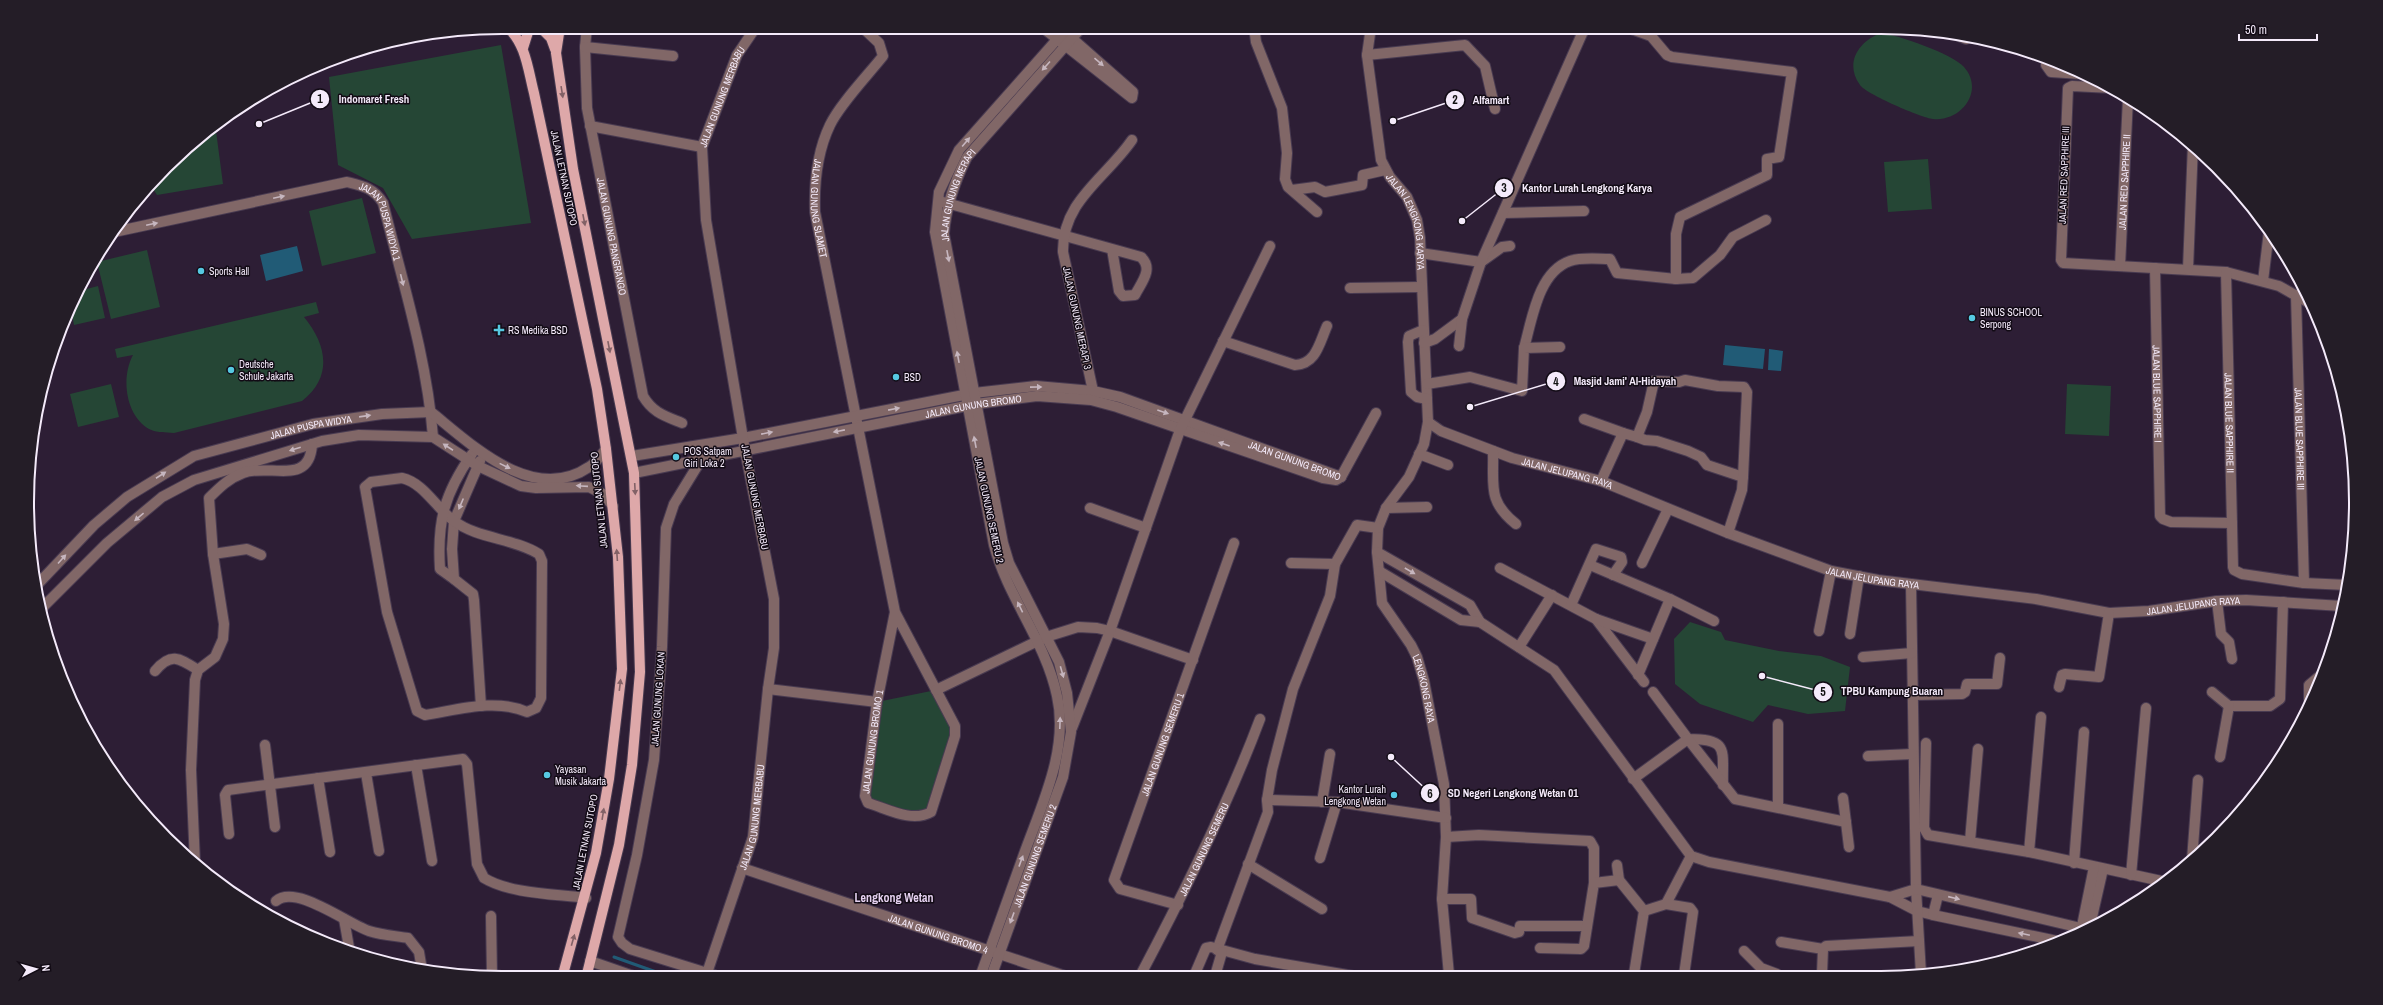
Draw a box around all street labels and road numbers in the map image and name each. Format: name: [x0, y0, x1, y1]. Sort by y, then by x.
street label: JALAN GUNUNG MERBABU: [696, 44, 748, 149]
street label: JALAN RED SAPPHIRE III: [2056, 126, 2072, 224]
street label: JALAN LETNAN SUTOPO: [548, 129, 580, 227]
street label: JALAN RED SAPPHIRE II: [2115, 134, 2133, 230]
street label: JALAN GUNUNG MERAPI: [937, 146, 978, 243]
street label: JALAN GUNUNG SLAMET: [808, 158, 830, 259]
street label: JALAN LENGKONG KARYA: [1383, 172, 1428, 271]
street label: JALAN GUNUNG PANGRANGO: [594, 177, 630, 296]
street label: JALAN PUSPA WIDYA 1: [358, 179, 404, 263]
street label: JALAN GUNUNG MERAPI 3: [1060, 265, 1094, 371]
street label: JALAN BLUE SAPPHIRE I: [2150, 345, 2165, 443]
street label: JALAN BLUE SAPPHIRE II: [2222, 373, 2237, 473]
street label: JALAN BLUE SAPPHIRE III: [2292, 388, 2308, 490]
street label: JALAN GUNUNG BROMO: [924, 392, 1022, 421]
street label: JALAN PUSPA WIDYA: [269, 412, 353, 442]
street label: JALAN GUNUNG BROMO: [1247, 438, 1343, 483]
street label: JALAN GUNUNG MERBABU: [738, 443, 772, 551]
street label: JALAN LETNAN SUTOPO: [587, 451, 611, 549]
street label: JALAN JELUPANG RAYA: [1520, 454, 1615, 492]
street label: JALAN GUNUNG SEMERU 2: [971, 456, 1007, 565]
street label: JALAN JELUPANG RAYA: [1824, 563, 1920, 591]
street label: JALAN JELUPANG RAYA: [2147, 594, 2241, 618]
street label: JALAN GUNUNG LOKAN: [648, 651, 668, 747]
street label: LENGKONG RAYA: [1410, 652, 1439, 724]
street label: JALAN GUNUNG BROMO 1: [859, 688, 886, 794]
street label: JALAN GUNUNG SEMERU 1: [1138, 691, 1187, 798]
street label: JALAN GUNUNG MERBABU: [736, 764, 767, 871]
street label: JALAN LETNAN SUTOPO: [569, 793, 601, 891]
street label: JALAN GUNUNG SEMERU: [1176, 800, 1231, 898]
street label: JALAN GUNUNG SEMERU 2: [1010, 802, 1059, 909]
street label: JALAN GUNUNG BROMO 4: [887, 911, 990, 957]

